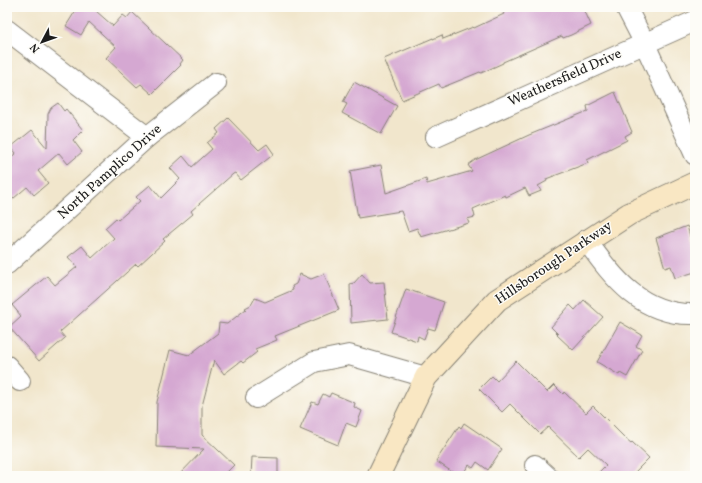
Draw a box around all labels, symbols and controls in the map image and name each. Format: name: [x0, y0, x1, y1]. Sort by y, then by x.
north arrow: [22, 22, 62, 62]
text: N: [27, 40, 44, 56]
street label: Weathersfield Drive: [505, 44, 625, 112]
street label: North Pamplico Drive: [54, 120, 167, 224]
street label: Hillsborough Parkway: [492, 217, 617, 309]

